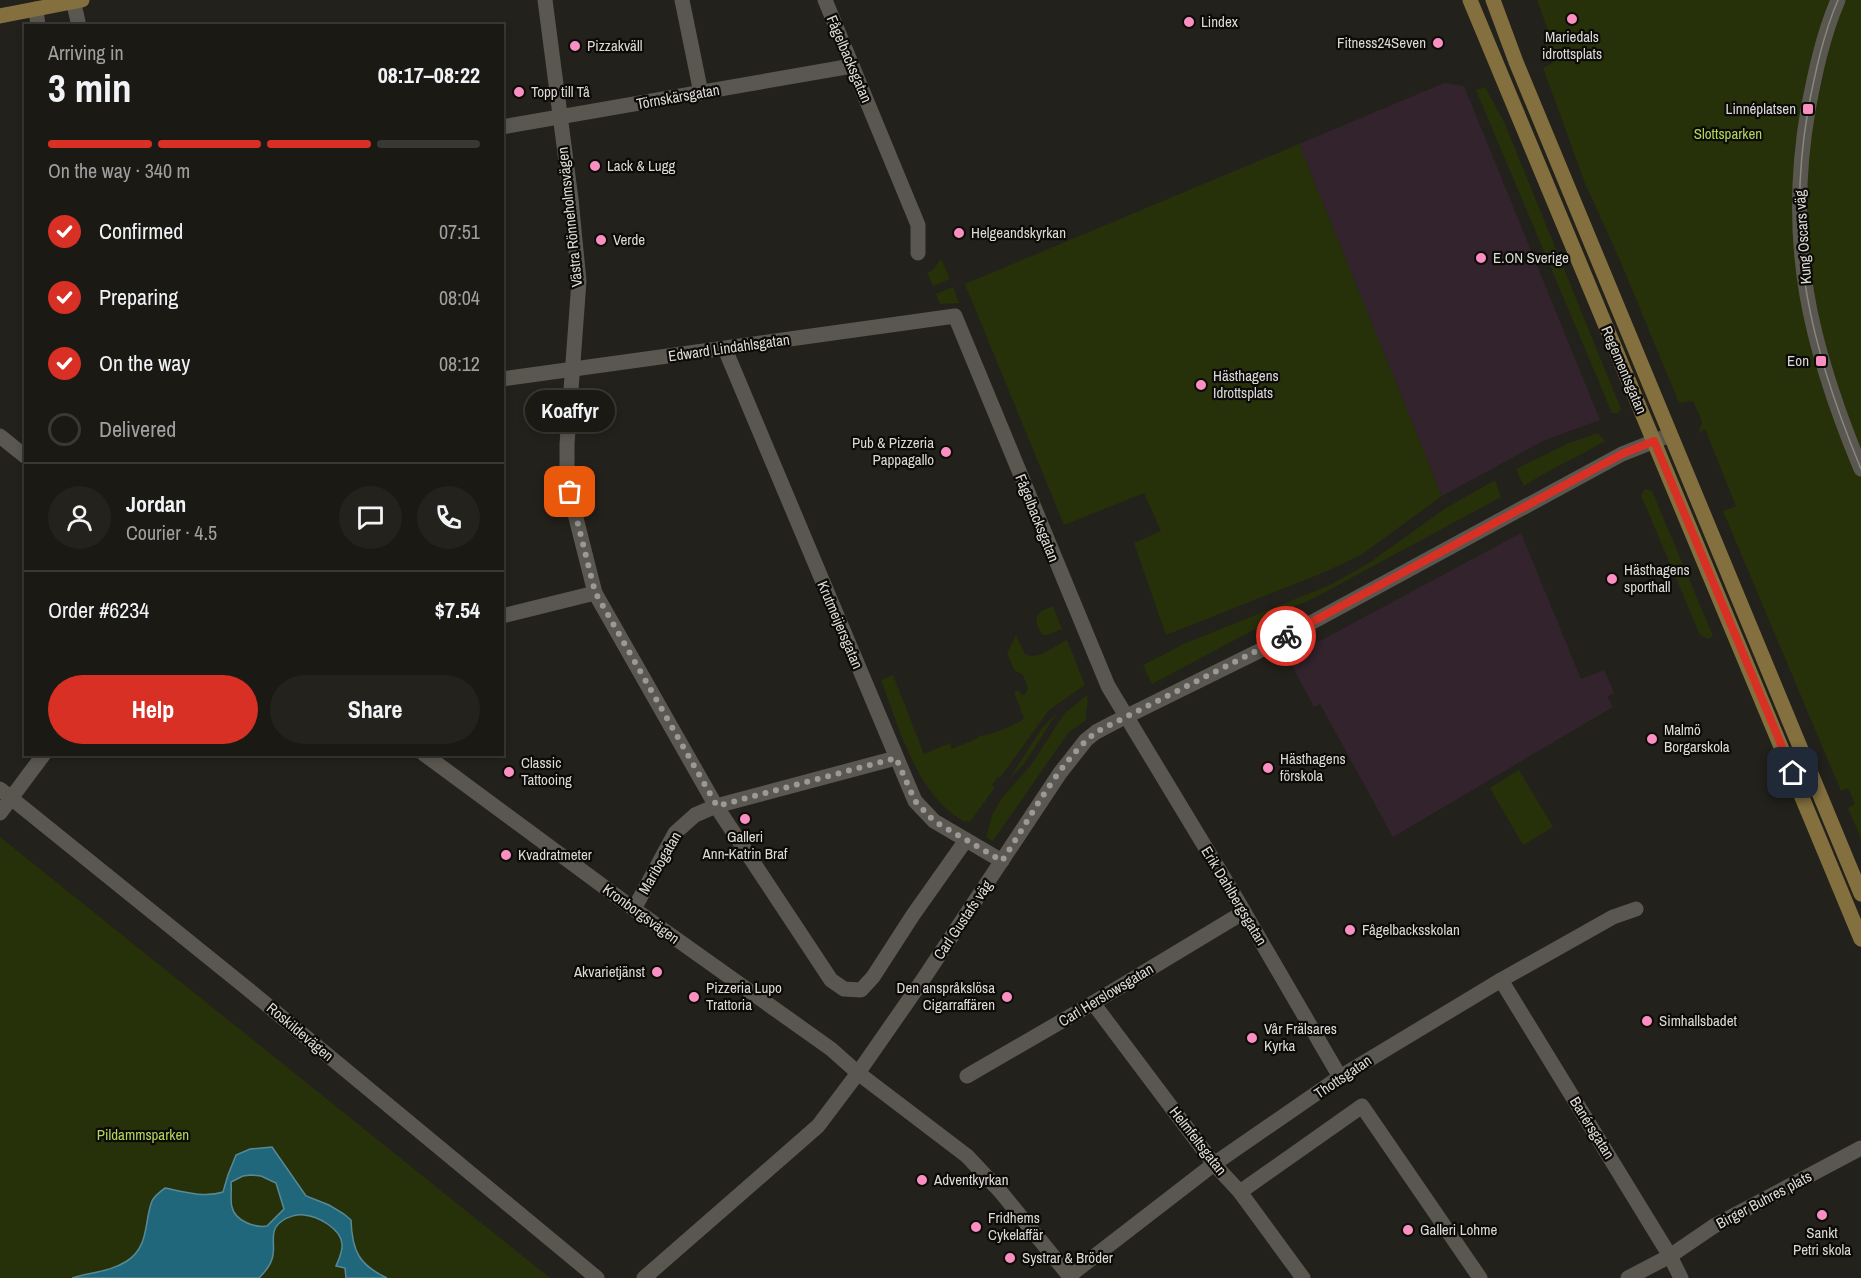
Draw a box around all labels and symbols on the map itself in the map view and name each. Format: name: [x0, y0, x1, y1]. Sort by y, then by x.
place label: Lindex: [1201, 11, 1239, 32]
street label: Fågelbacksgatan: [822, 12, 877, 106]
marker: Mariedals idrottsplats: [1565, 12, 1579, 26]
marker: Lindex: [1182, 15, 1196, 29]
place label: Mariedals idrottsplats: [1542, 26, 1602, 64]
place label: Fitness24Seven: [1337, 32, 1426, 53]
place label: Pizzakväll: [587, 35, 642, 56]
marker: Fitness24Seven: [1431, 36, 1445, 50]
marker: Pizzakväll: [568, 39, 582, 53]
street label: Törnskärsgatan: [635, 79, 721, 114]
place label: Topp till Tå: [531, 81, 590, 102]
marker: Topp till Tå: [512, 85, 526, 99]
place label: Linnéplatsen: [1726, 98, 1796, 119]
marker: Linnéplatsen: [1801, 102, 1815, 116]
park label: Slottsparken: [1694, 123, 1762, 144]
street label: Västra Rönneholmsvägen: [552, 146, 587, 288]
place label: Lack & Lugg: [607, 155, 676, 176]
marker: Lack & Lugg: [588, 159, 602, 173]
street label: Kung Oscars väg: [1789, 189, 1816, 285]
place label: Helgeandskyrkan: [971, 222, 1066, 243]
marker: Helgeandskyrkan: [952, 226, 966, 240]
place label: Verde: [613, 229, 645, 250]
marker: Verde: [594, 233, 608, 247]
place label: E.ON Sverige: [1493, 247, 1569, 268]
marker: E.ON Sverige: [1474, 251, 1488, 265]
street label: Regementsgatan: [1596, 323, 1652, 417]
street label: Edward Lindahlsgatan: [667, 329, 791, 366]
place label: Eon: [1787, 350, 1809, 371]
marker: Eon: [1814, 354, 1828, 368]
place label: Hästhagens Idrottsplats: [1213, 365, 1279, 403]
marker: Hästhagens Idrottsplats: [1194, 378, 1208, 392]
callout: Koaffyr: [525, 390, 615, 432]
place label: Pub & Pizzeria Pappagallo: [852, 432, 934, 470]
marker: Pub & Pizzeria Pappagallo: [939, 445, 953, 459]
pin: [544, 466, 595, 517]
street label: Fågelbacksgatan: [1010, 471, 1065, 565]
place label: Hästhagens sporthall: [1624, 559, 1690, 597]
marker: Hästhagens sporthall: [1605, 572, 1619, 586]
street label: Krutmeijersgatan: [812, 578, 868, 672]
courier: [1256, 606, 1316, 666]
place label: Malmö Borgarskola: [1664, 719, 1730, 757]
marker: Malmö Borgarskola: [1645, 732, 1659, 746]
pin: [1767, 747, 1818, 798]
place label: Hästhagens förskola: [1280, 748, 1346, 786]
place label: Classic Tattooing: [521, 752, 572, 790]
marker: Hästhagens förskola: [1261, 761, 1275, 775]
marker: Classic Tattooing: [502, 765, 516, 779]
marker: Galleri Ann-Katrin Braf: [738, 812, 752, 826]
place label: Galleri Ann-Katrin Braf: [702, 826, 788, 864]
street label: Maribogatan: [633, 828, 686, 898]
street label: Erik Dahlbergsgatan: [1197, 842, 1272, 949]
place label: Kvadratmeter: [518, 844, 592, 865]
marker: Kvadratmeter: [499, 848, 513, 862]
street label: Carl Gustafs väg: [928, 876, 997, 964]
street label: Kronborgsvägen: [599, 879, 684, 949]
place label: Fågelbacksskolan: [1362, 919, 1460, 940]
marker: Fågelbacksskolan: [1343, 923, 1357, 937]
street label: Carl Herslowsgatan: [1054, 958, 1157, 1031]
place label: Akvarietjänst: [573, 961, 646, 982]
marker: Akvarietjänst: [650, 965, 664, 979]
place label: Pizzeria Lupo Trattoria: [706, 977, 782, 1015]
place label: Den anspråkslösa Cigarraffären: [897, 977, 995, 1015]
marker: Pizzeria Lupo Trattoria: [687, 990, 701, 1004]
marker: Den anspråkslösa Cigarraffären: [1000, 990, 1014, 1004]
street label: Roskildevägen: [262, 997, 338, 1066]
place label: Simhallsbadet: [1659, 1010, 1738, 1031]
marker: Simhallsbadet: [1640, 1014, 1654, 1028]
place label: Vår Frälsares Kyrka: [1264, 1018, 1337, 1056]
marker: Vår Frälsares Kyrka: [1245, 1031, 1259, 1045]
street label: Thottsgatan: [1310, 1050, 1376, 1103]
street label: Banérsgatan: [1565, 1093, 1620, 1163]
street label: Helmfeltsgatan: [1165, 1102, 1232, 1179]
park label: Pildammsparken: [97, 1124, 189, 1145]
street label: Birger Buhres plats: [1712, 1166, 1815, 1234]
place label: Adventkyrkan: [933, 1169, 1009, 1190]
marker: Adventkyrkan: [915, 1173, 929, 1187]
place label: Fridhems Cykelaffär: [988, 1207, 1043, 1245]
marker: Sankt Petri skola: [1815, 1208, 1829, 1222]
place label: Galleri Lohme: [1420, 1219, 1497, 1240]
marker: Fridhems Cykelaffär: [969, 1220, 983, 1234]
place label: Sankt Petri skola: [1793, 1222, 1851, 1260]
marker: Galleri Lohme: [1401, 1223, 1415, 1237]
place label: Systrar & Bröder: [1022, 1247, 1113, 1268]
marker: Systrar & Bröder: [1003, 1251, 1017, 1265]

